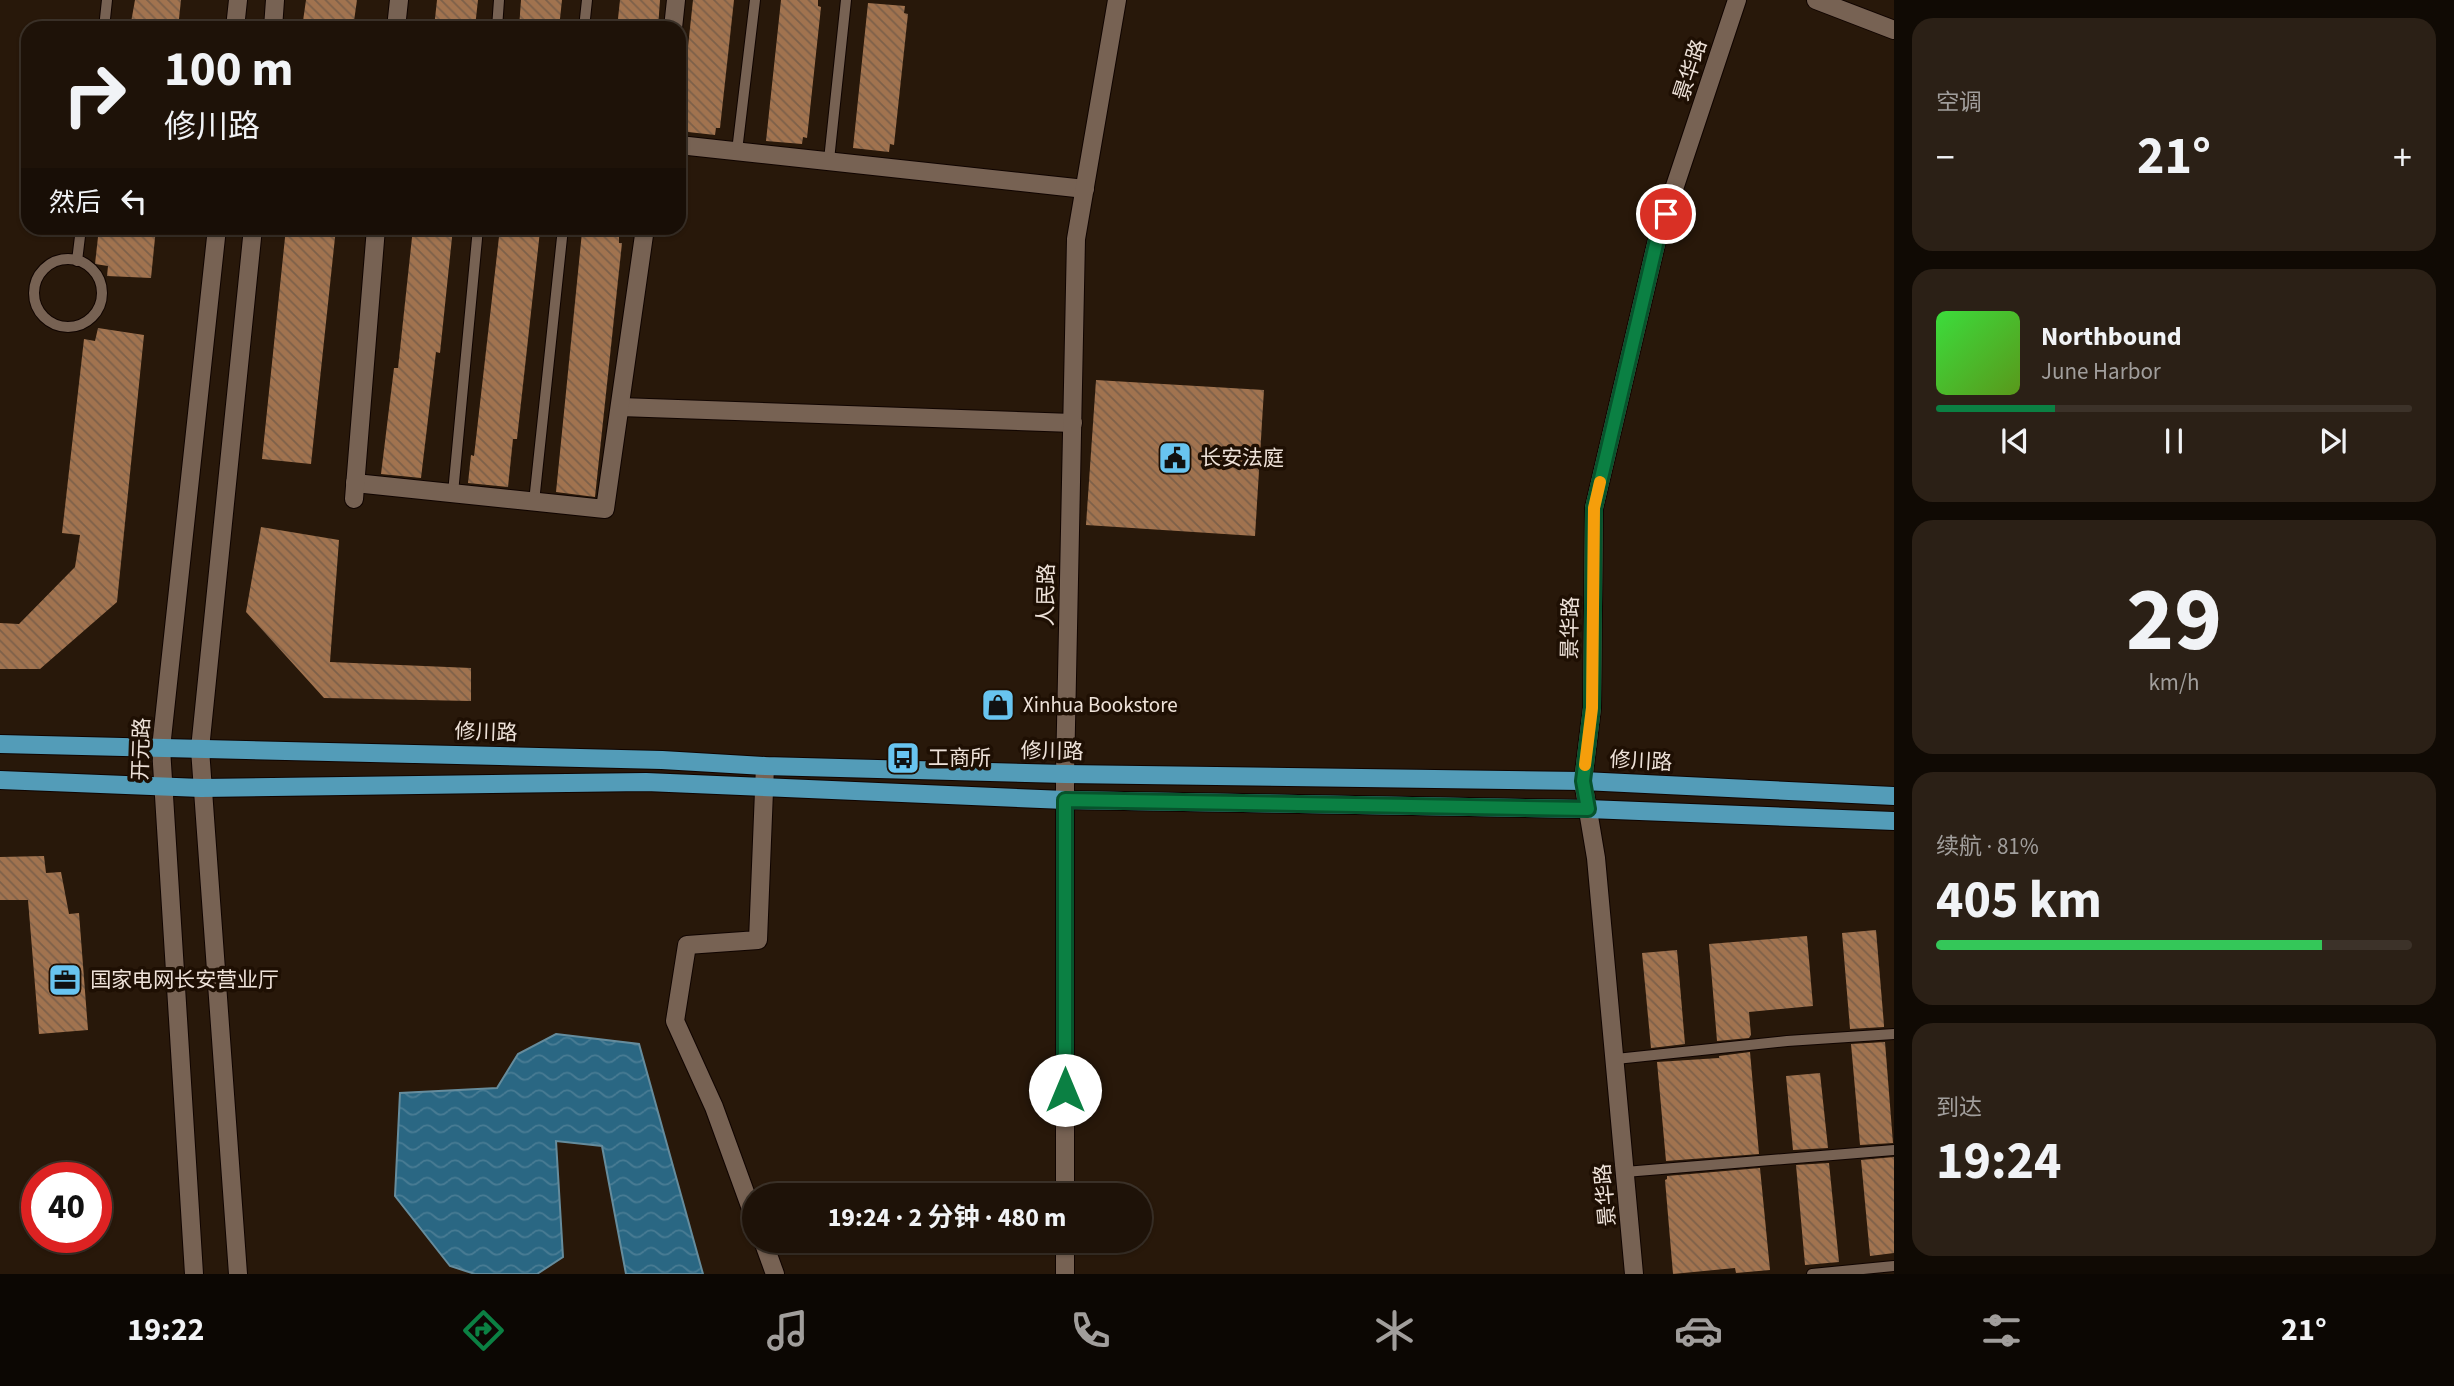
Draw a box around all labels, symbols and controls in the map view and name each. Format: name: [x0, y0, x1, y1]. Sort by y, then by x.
text: 100 m: [164, 35, 293, 105]
street label: 景华路: [1666, 35, 1714, 105]
icon: right: [49, 49, 140, 140]
text: 空调: [1936, 86, 1982, 119]
text: 修川路: [164, 104, 260, 150]
text: 21°: [2137, 120, 2211, 194]
text: −: [1936, 131, 1955, 185]
text: +: [2393, 131, 2412, 185]
icon: left: [115, 182, 153, 220]
text: 然后: [49, 184, 101, 221]
pin: [1636, 184, 1696, 244]
icon: arrive: [1647, 195, 1685, 233]
text: Northbound: [2041, 318, 2182, 355]
text: June Harbor: [2041, 355, 2161, 388]
icon: previous: [1996, 422, 2034, 460]
icon: pause: [2155, 422, 2193, 460]
icon: next: [2314, 422, 2352, 460]
public building icon: 长安法庭: [1156, 439, 1194, 477]
place label: 长安法庭: [1200, 443, 1284, 473]
text: 29: [2126, 556, 2222, 685]
street label: 人民路: [1030, 563, 1062, 627]
street label: 景华路: [1554, 596, 1586, 660]
text: km/h: [2148, 666, 2200, 699]
shop icon: Xinhua Bookstore: [979, 686, 1017, 724]
place label: Xinhua Bookstore: [1023, 690, 1178, 720]
street label: 修川路: [454, 716, 518, 748]
street label: 开元路: [125, 717, 157, 781]
street label: 修川路: [1020, 735, 1084, 767]
bus stop icon: 工商所: [884, 739, 922, 777]
place label: 工商所: [928, 743, 991, 773]
street label: 修川路: [1609, 744, 1673, 778]
text: 续航 · 81%: [1936, 830, 2039, 863]
text: 405 km: [1936, 864, 2102, 938]
office icon: 国家电网长安营业厅: [46, 961, 84, 999]
place label: 国家电网长安营业厅: [90, 965, 279, 995]
position arrow: [1028, 1053, 1102, 1127]
text: 到达: [1936, 1091, 1982, 1124]
text: 19:24: [1936, 1125, 2061, 1199]
speed limit sign: 40: [21, 1162, 112, 1253]
street label: 景华路: [1587, 1162, 1623, 1228]
text: 19:24 · 2 分钟 · 480 m: [828, 1199, 1066, 1236]
icon: directions: [459, 1306, 508, 1355]
icon: music: [763, 1306, 812, 1355]
icon: phone: [1066, 1306, 1115, 1355]
icon: climate: [1370, 1306, 1419, 1355]
icon: car: [1674, 1306, 1723, 1355]
icon: filters: [1977, 1306, 2026, 1355]
text: 19:22: [127, 1307, 205, 1353]
text: 21°: [2281, 1307, 2327, 1353]

